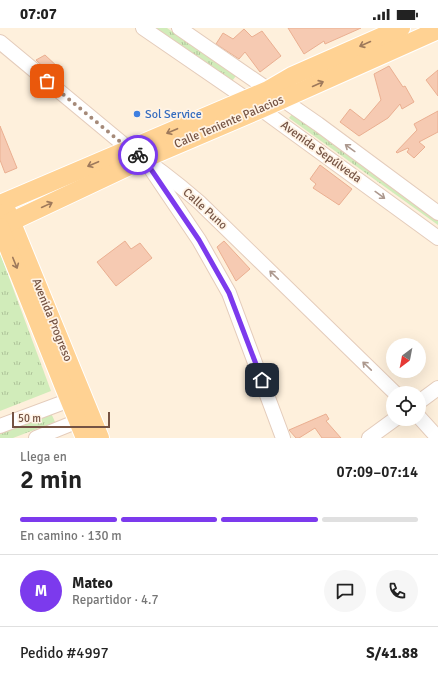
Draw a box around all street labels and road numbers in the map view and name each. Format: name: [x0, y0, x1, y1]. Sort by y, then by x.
street label: Calle Teniente Palacios: [172, 92, 286, 152]
street label: Avenida Sepúlveda: [278, 118, 364, 186]
street label: Calle Puno: [180, 185, 230, 233]
street label: Avenida Progreso: [28, 276, 76, 364]

